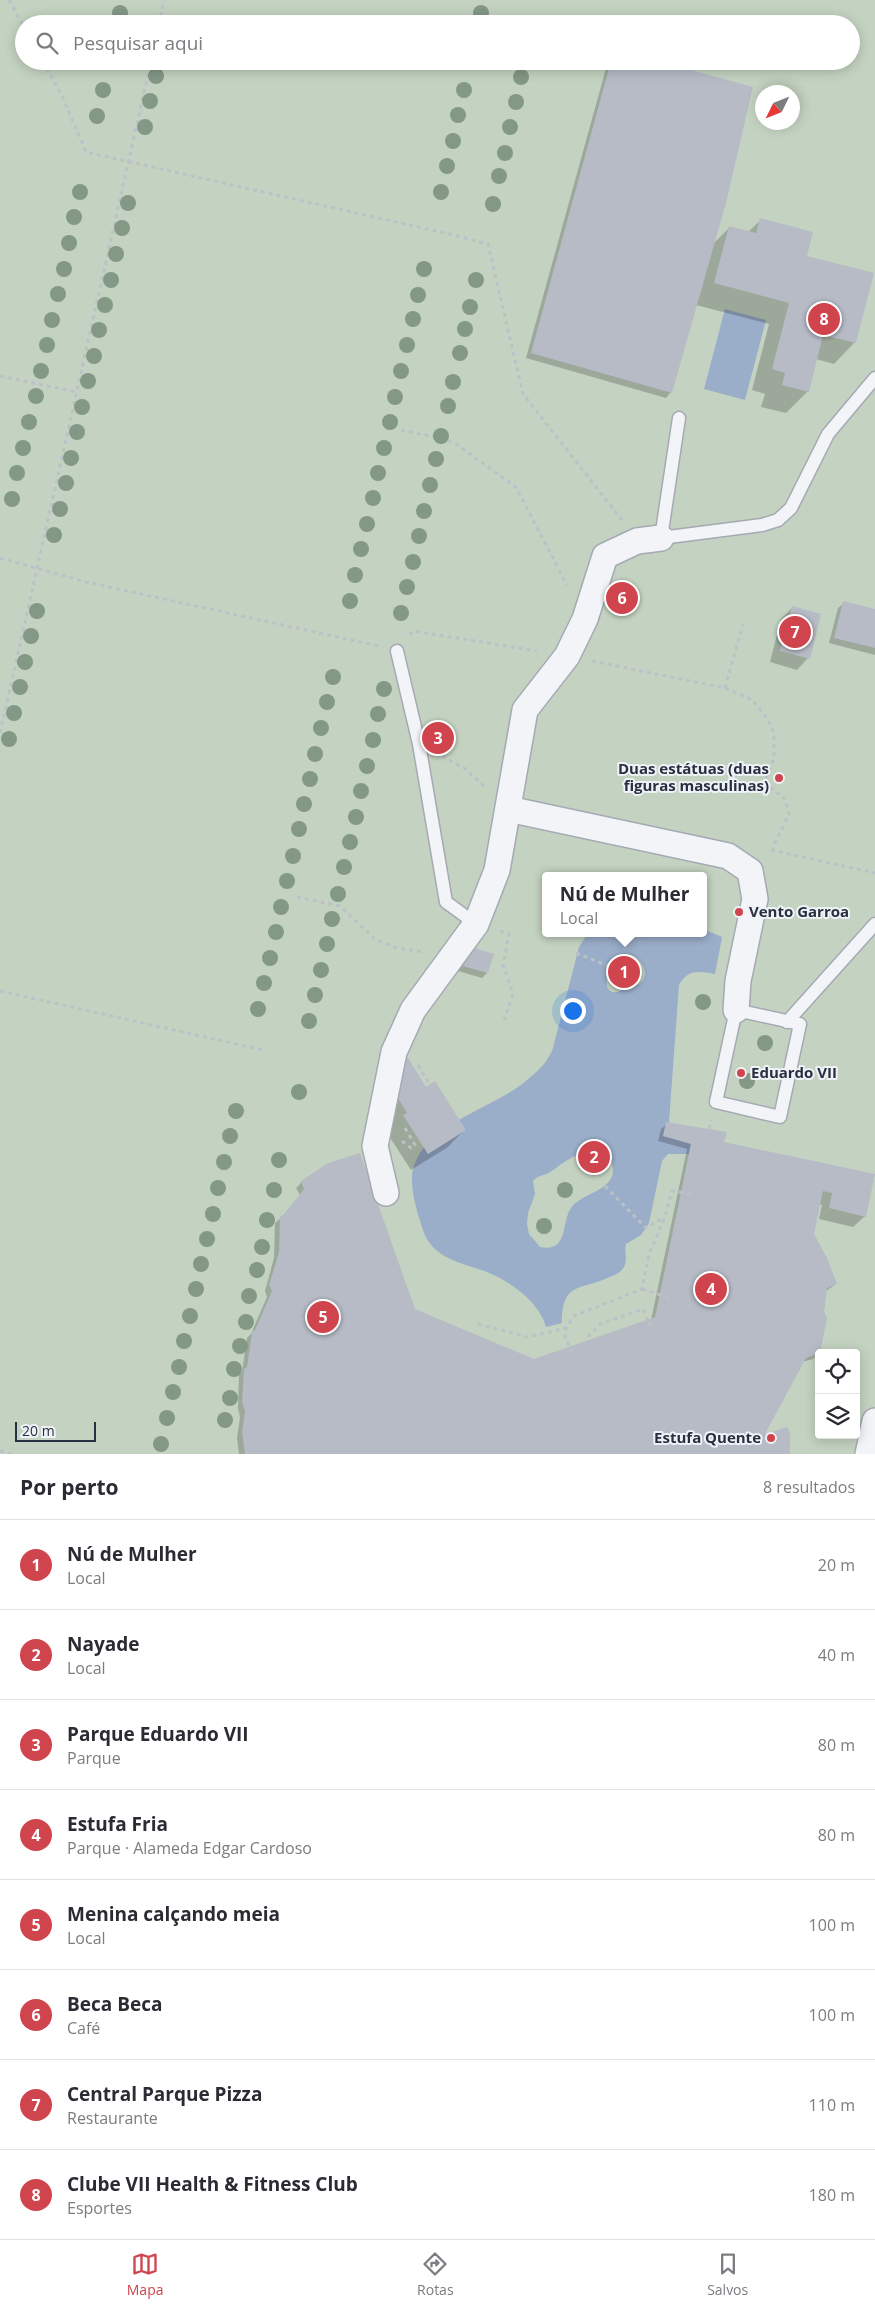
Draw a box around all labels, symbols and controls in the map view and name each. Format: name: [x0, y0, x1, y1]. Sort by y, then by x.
search box: [15, 15, 860, 70]
icon: search: [33, 29, 61, 57]
text: Pesquisar aqui: [73, 30, 203, 56]
north arrow: [755, 85, 800, 130]
pin: 8: [808, 300, 840, 338]
pin: 6: [606, 579, 638, 617]
pin: 7: [779, 613, 811, 651]
pin: 3: [422, 719, 454, 757]
place label: Duas estátuas (duas figuras masculinas): [618, 758, 769, 795]
marker: Duas estátuas (duas figuras masculinas): [773, 772, 785, 784]
popup: [542, 872, 707, 937]
text: Nú de Mulher: [560, 881, 689, 907]
place label: Vento Garroa: [749, 901, 849, 921]
marker: Vento Garroa: [733, 906, 745, 918]
text: Local: [560, 907, 598, 929]
pin: 1: [608, 953, 640, 991]
your location: [560, 998, 586, 1024]
place label: Eduardo VII: [751, 1062, 837, 1082]
marker: Eduardo VII: [735, 1067, 747, 1079]
pin: 2: [578, 1138, 610, 1176]
pin: 4: [695, 1270, 727, 1308]
pin: 5: [307, 1298, 339, 1336]
map controls: [815, 1349, 860, 1439]
button: locate: [815, 1349, 860, 1394]
button: layers: [815, 1394, 860, 1439]
scale bar: [15, 1419, 96, 1442]
text: 20 m: [22, 1421, 55, 1440]
place label: Estufa Quente: [654, 1427, 761, 1447]
marker: Estufa Quente: [765, 1432, 777, 1444]
text: Por perto: [20, 1473, 119, 1501]
text: 8 resultados: [763, 1476, 855, 1498]
text: Nú de Mulher: [67, 1541, 197, 1567]
text: 1: [31, 1554, 41, 1576]
text: 20 m: [818, 1554, 855, 1576]
text: Local: [67, 1567, 106, 1589]
text: Nayade: [67, 1631, 139, 1657]
text: 2: [31, 1644, 41, 1666]
text: 40 m: [818, 1644, 855, 1666]
text: Local: [67, 1657, 106, 1679]
text: Parque Eduardo VII: [67, 1721, 249, 1747]
text: 3: [31, 1734, 41, 1756]
text: 80 m: [818, 1734, 855, 1756]
text: Parque: [67, 1747, 121, 1769]
text: Estufa Fria: [67, 1811, 168, 1837]
text: 4: [31, 1824, 41, 1846]
text: 80 m: [818, 1824, 855, 1846]
text: Parque · Alameda Edgar Cardoso: [67, 1837, 312, 1859]
text: Menina calçando meia: [67, 1901, 280, 1927]
text: 5: [31, 1914, 41, 1936]
text: 100 m: [809, 1914, 855, 1936]
text: Local: [67, 1927, 106, 1949]
text: Beca Beca: [67, 1991, 162, 2017]
text: 6: [31, 2004, 41, 2026]
text: 100 m: [809, 2004, 855, 2026]
text: Café: [67, 2017, 100, 2039]
text: Central Parque Pizza: [67, 2081, 262, 2107]
text: 7: [31, 2094, 41, 2116]
text: 110 m: [809, 2094, 855, 2116]
text: Restaurante: [67, 2107, 158, 2129]
text: Clube VII Health & Fitness Club: [67, 2171, 358, 2197]
text: 8: [31, 2184, 41, 2206]
text: 180 m: [809, 2184, 855, 2206]
text: Esportes: [67, 2197, 132, 2219]
tab: Mapa: [127, 2250, 164, 2299]
tab: Rotas: [417, 2250, 454, 2299]
tab: Salvos: [707, 2250, 748, 2299]

